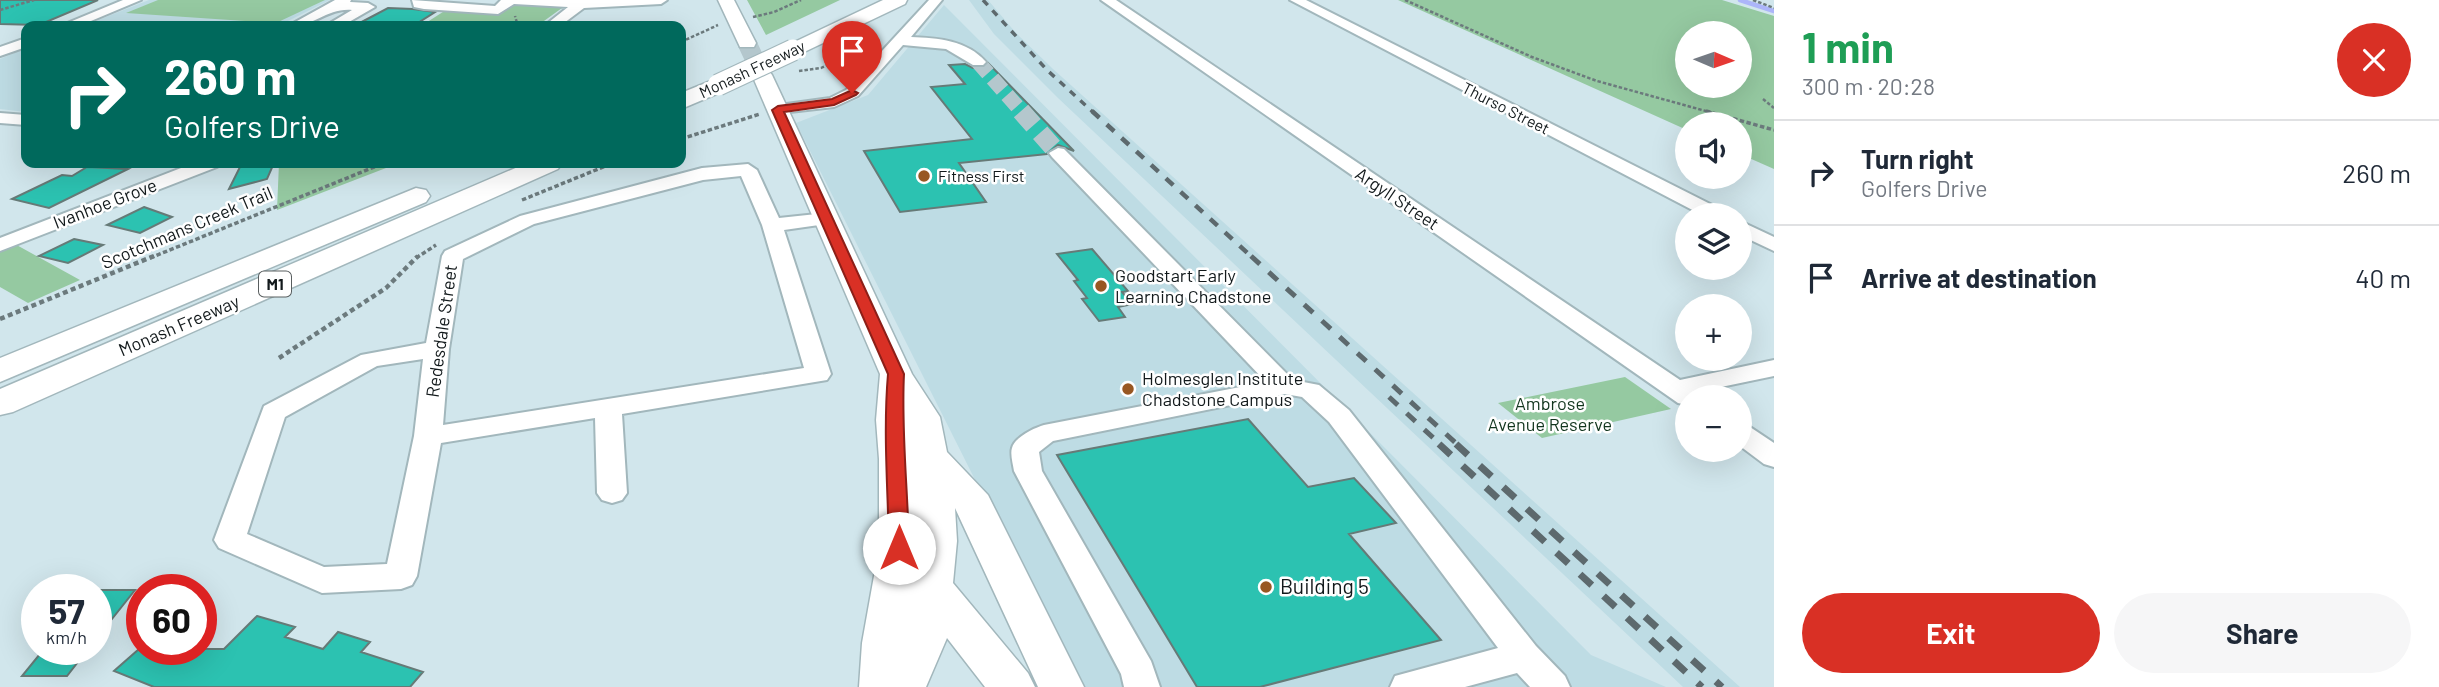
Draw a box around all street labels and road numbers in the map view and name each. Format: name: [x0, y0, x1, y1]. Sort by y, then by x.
street label: Monash Freeway: [696, 35, 808, 101]
street label: Thurso Street: [1459, 77, 1553, 138]
street label: Argyll Street: [1352, 162, 1444, 234]
street label: Ivanhoe Grove: [50, 173, 160, 233]
street label: Scotchmans Creek Trail: [98, 181, 276, 273]
street label: Redesdale Street: [421, 263, 461, 399]
road number: M1: [259, 272, 291, 296]
street label: Monash Freeway: [115, 290, 242, 360]

